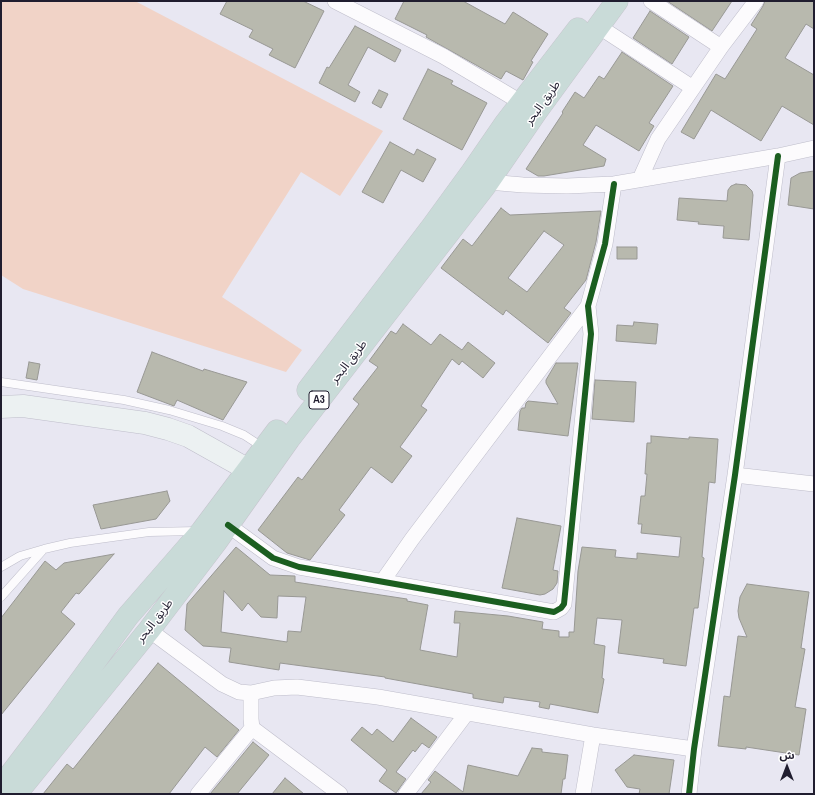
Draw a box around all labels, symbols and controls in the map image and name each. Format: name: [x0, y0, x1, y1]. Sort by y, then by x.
street label: طريق البحر: [522, 78, 564, 128]
street label: طريق البحر: [328, 337, 370, 387]
road number: A3: [309, 391, 329, 409]
street label: طريق البحر: [134, 596, 176, 646]
north arrow: [767, 747, 807, 787]
text: ش: [779, 748, 795, 762]

